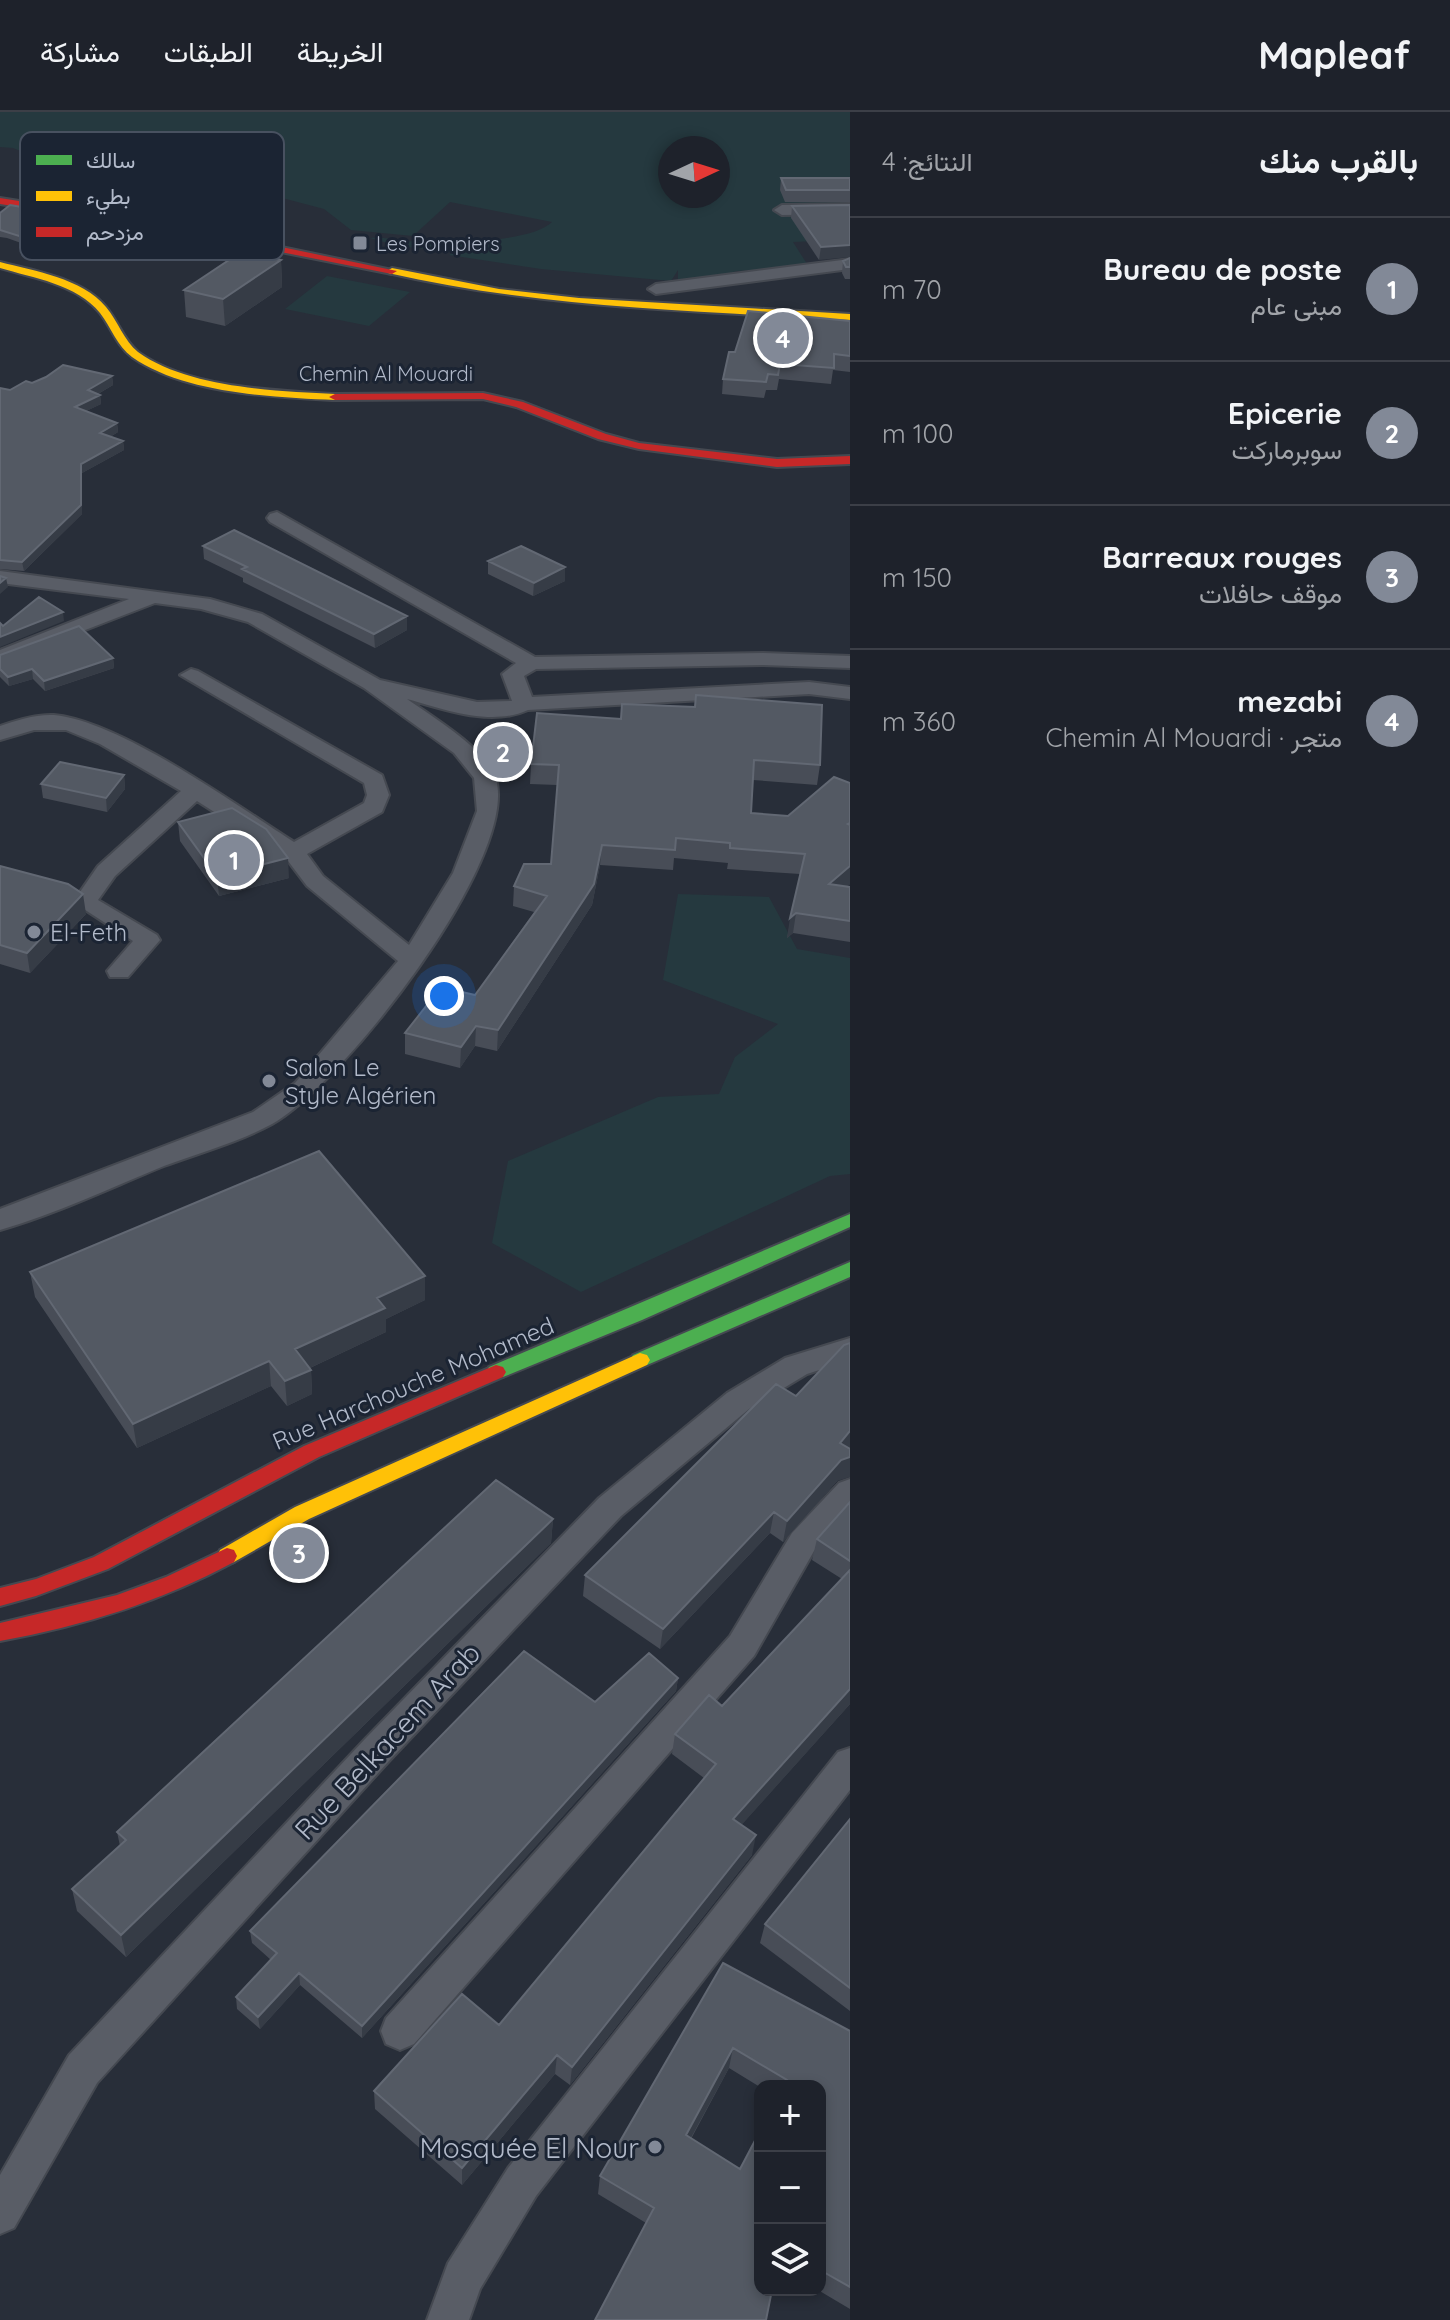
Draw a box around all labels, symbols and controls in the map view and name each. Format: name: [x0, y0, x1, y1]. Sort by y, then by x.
text: Mapleaf: [1258, 31, 1410, 79]
text: مشاركة: [40, 34, 120, 69]
text: الطبقات: [164, 34, 253, 69]
text: الخريطة: [297, 34, 383, 69]
legend: [20, 132, 284, 260]
north arrow: [658, 136, 730, 208]
text: بالقرب منك: [1259, 139, 1418, 182]
text: النتائج: 4: [882, 145, 973, 178]
text: سالك: [86, 146, 135, 174]
text: بطيء: [86, 182, 131, 215]
text: مزدحم: [86, 218, 144, 247]
place label: Les Pompiers: [376, 231, 500, 256]
marker: Les Pompiers: [351, 234, 369, 252]
text: Bureau de poste: [1103, 250, 1342, 288]
text: 70 m: [882, 273, 942, 306]
text: 1: [1387, 273, 1397, 306]
text: مبنى عام: [1251, 289, 1342, 322]
pin: 4: [757, 308, 809, 368]
street label: Chemin Al Mouardi: [299, 361, 473, 386]
text: Epicerie: [1228, 394, 1342, 432]
text: 100 m: [882, 417, 953, 450]
text: 2: [1385, 417, 1399, 450]
text: سوبرماركت: [1231, 433, 1342, 466]
text: Barreaux rouges: [1102, 538, 1342, 576]
text: 150 m: [882, 561, 952, 594]
text: 3: [1385, 561, 1399, 594]
text: موقف حافلات: [1199, 577, 1342, 610]
text: mezabi: [1237, 682, 1342, 720]
text: 360 m: [882, 705, 956, 738]
text: 4: [1384, 705, 1400, 738]
text: متجر · Chemin Al Mouardi: [1046, 721, 1342, 754]
pin: 2: [477, 722, 529, 782]
pin: 1: [208, 830, 260, 890]
place label: El-Feth: [50, 917, 127, 947]
marker: El-Feth: [25, 923, 43, 941]
your location: [424, 976, 464, 1016]
place label: Salon Le Style Algérien: [285, 1052, 436, 1110]
marker: Salon Le Style Algérien: [260, 1072, 278, 1090]
street label: Rue Harchouche Mohamed: [268, 1310, 558, 1456]
pin: 3: [273, 1523, 325, 1583]
street label: Rue Belkacem Arab: [287, 1635, 487, 1847]
map controls: [754, 2080, 826, 2296]
button: +: [754, 2080, 826, 2152]
place label: Mosquée El Nour: [420, 2130, 639, 2165]
marker: Mosquée El Nour: [646, 2138, 664, 2156]
button: −: [754, 2152, 826, 2224]
button: layers: [754, 2224, 826, 2296]

